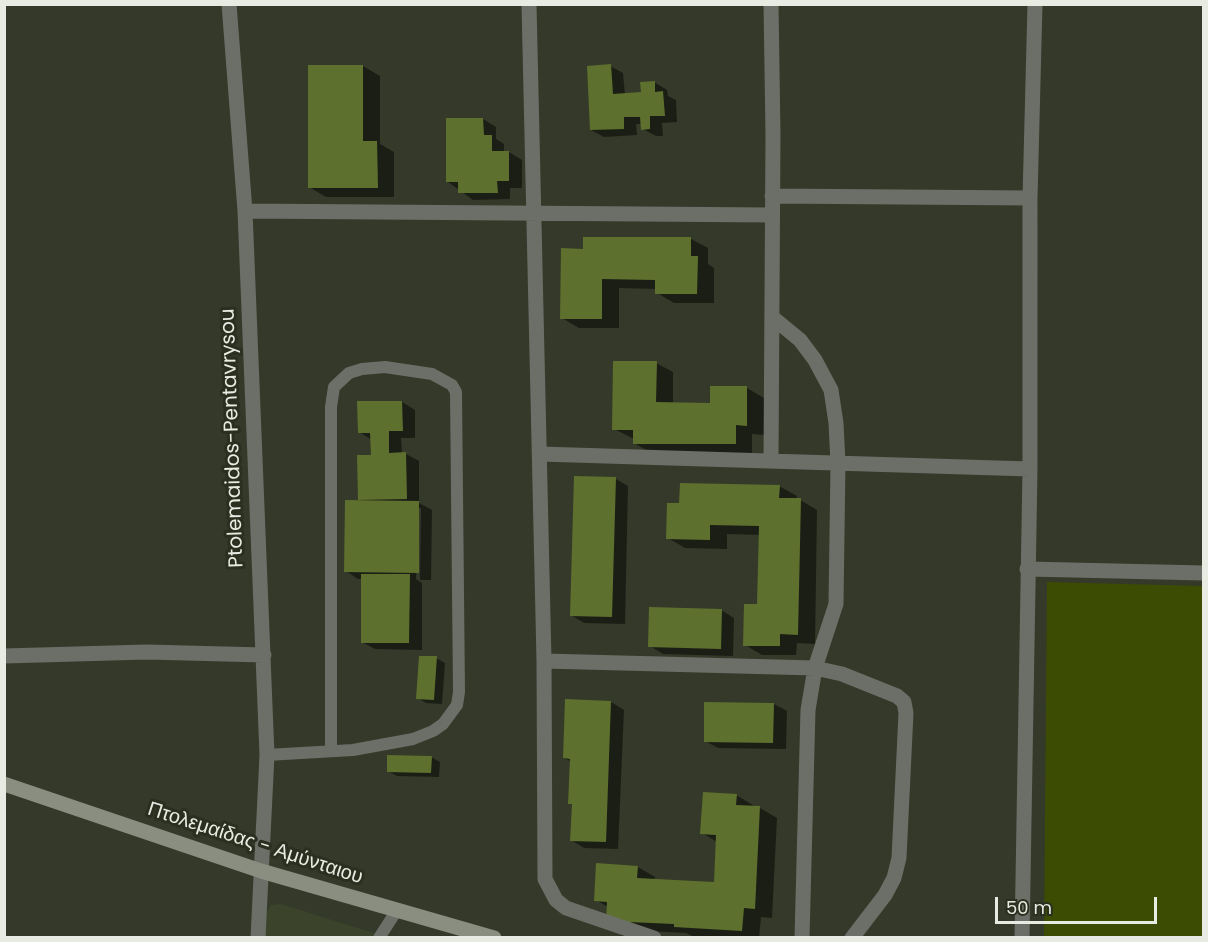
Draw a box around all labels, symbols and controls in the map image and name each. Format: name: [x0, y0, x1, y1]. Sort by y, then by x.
street label: Ptolemaidos-Pentavrysou: [216, 308, 250, 568]
street label: Πτολεμαίδας - Αμύνταιου: [144, 798, 366, 890]
scale bar: [998, 885, 1160, 923]
text: 50 m: [1006, 895, 1052, 920]

